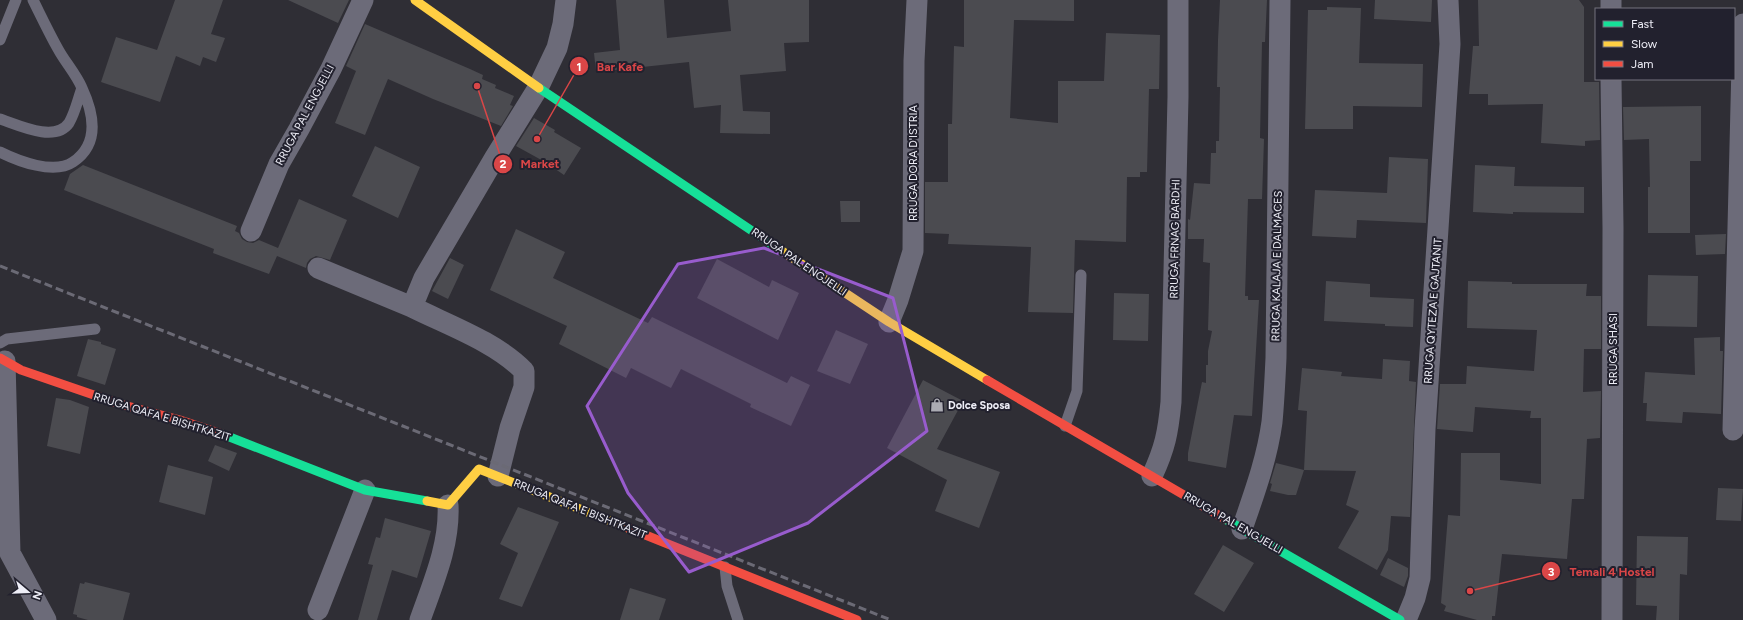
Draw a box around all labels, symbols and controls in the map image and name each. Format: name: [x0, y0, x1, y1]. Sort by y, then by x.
legend: [1595, 8, 1735, 80]
text: Fast: [1631, 17, 1654, 31]
text: Slow: [1631, 37, 1658, 51]
callout: Bar Kafe: [569, 54, 652, 78]
text: Jam: [1631, 57, 1654, 71]
text: 1: [576, 60, 582, 74]
text: Bar Kafe: [597, 60, 644, 74]
street label: RRUGA PAL ENGJELLI: [273, 62, 337, 168]
street label: RRUGA DORA D'ISTRIA: [907, 104, 920, 221]
callout: Market: [493, 152, 568, 176]
text: 2: [500, 157, 507, 171]
text: Market: [521, 157, 560, 171]
street label: RRUGA FRNAG BARDHI: [1167, 179, 1183, 299]
street label: RRUGA KALAJA E DALMACES: [1269, 190, 1285, 342]
street label: RRUGA PAL ENGJELLI: [749, 225, 849, 299]
street label: RRUGA QYTEZA E GAJTANIT: [1421, 238, 1445, 384]
street label: RRUGA SHASI: [1607, 313, 1620, 385]
street label: RRUGA QAFA E BISHTKAZIT: [92, 390, 232, 444]
shop icon: Dolce Sposa: [929, 397, 945, 413]
place label: Dolce Sposa: [948, 399, 1010, 412]
street label: RRUGA QAFA E BISHTKAZIT: [512, 476, 648, 542]
street label: RRUGA PAL ENGJELLI: [1181, 489, 1285, 557]
callout: Temali 4 Hostel: [1541, 559, 1662, 583]
text: 3: [1548, 565, 1555, 579]
text: Temali 4 Hostel: [1569, 565, 1655, 579]
north arrow: [8, 572, 48, 612]
text: N: [29, 589, 45, 601]

